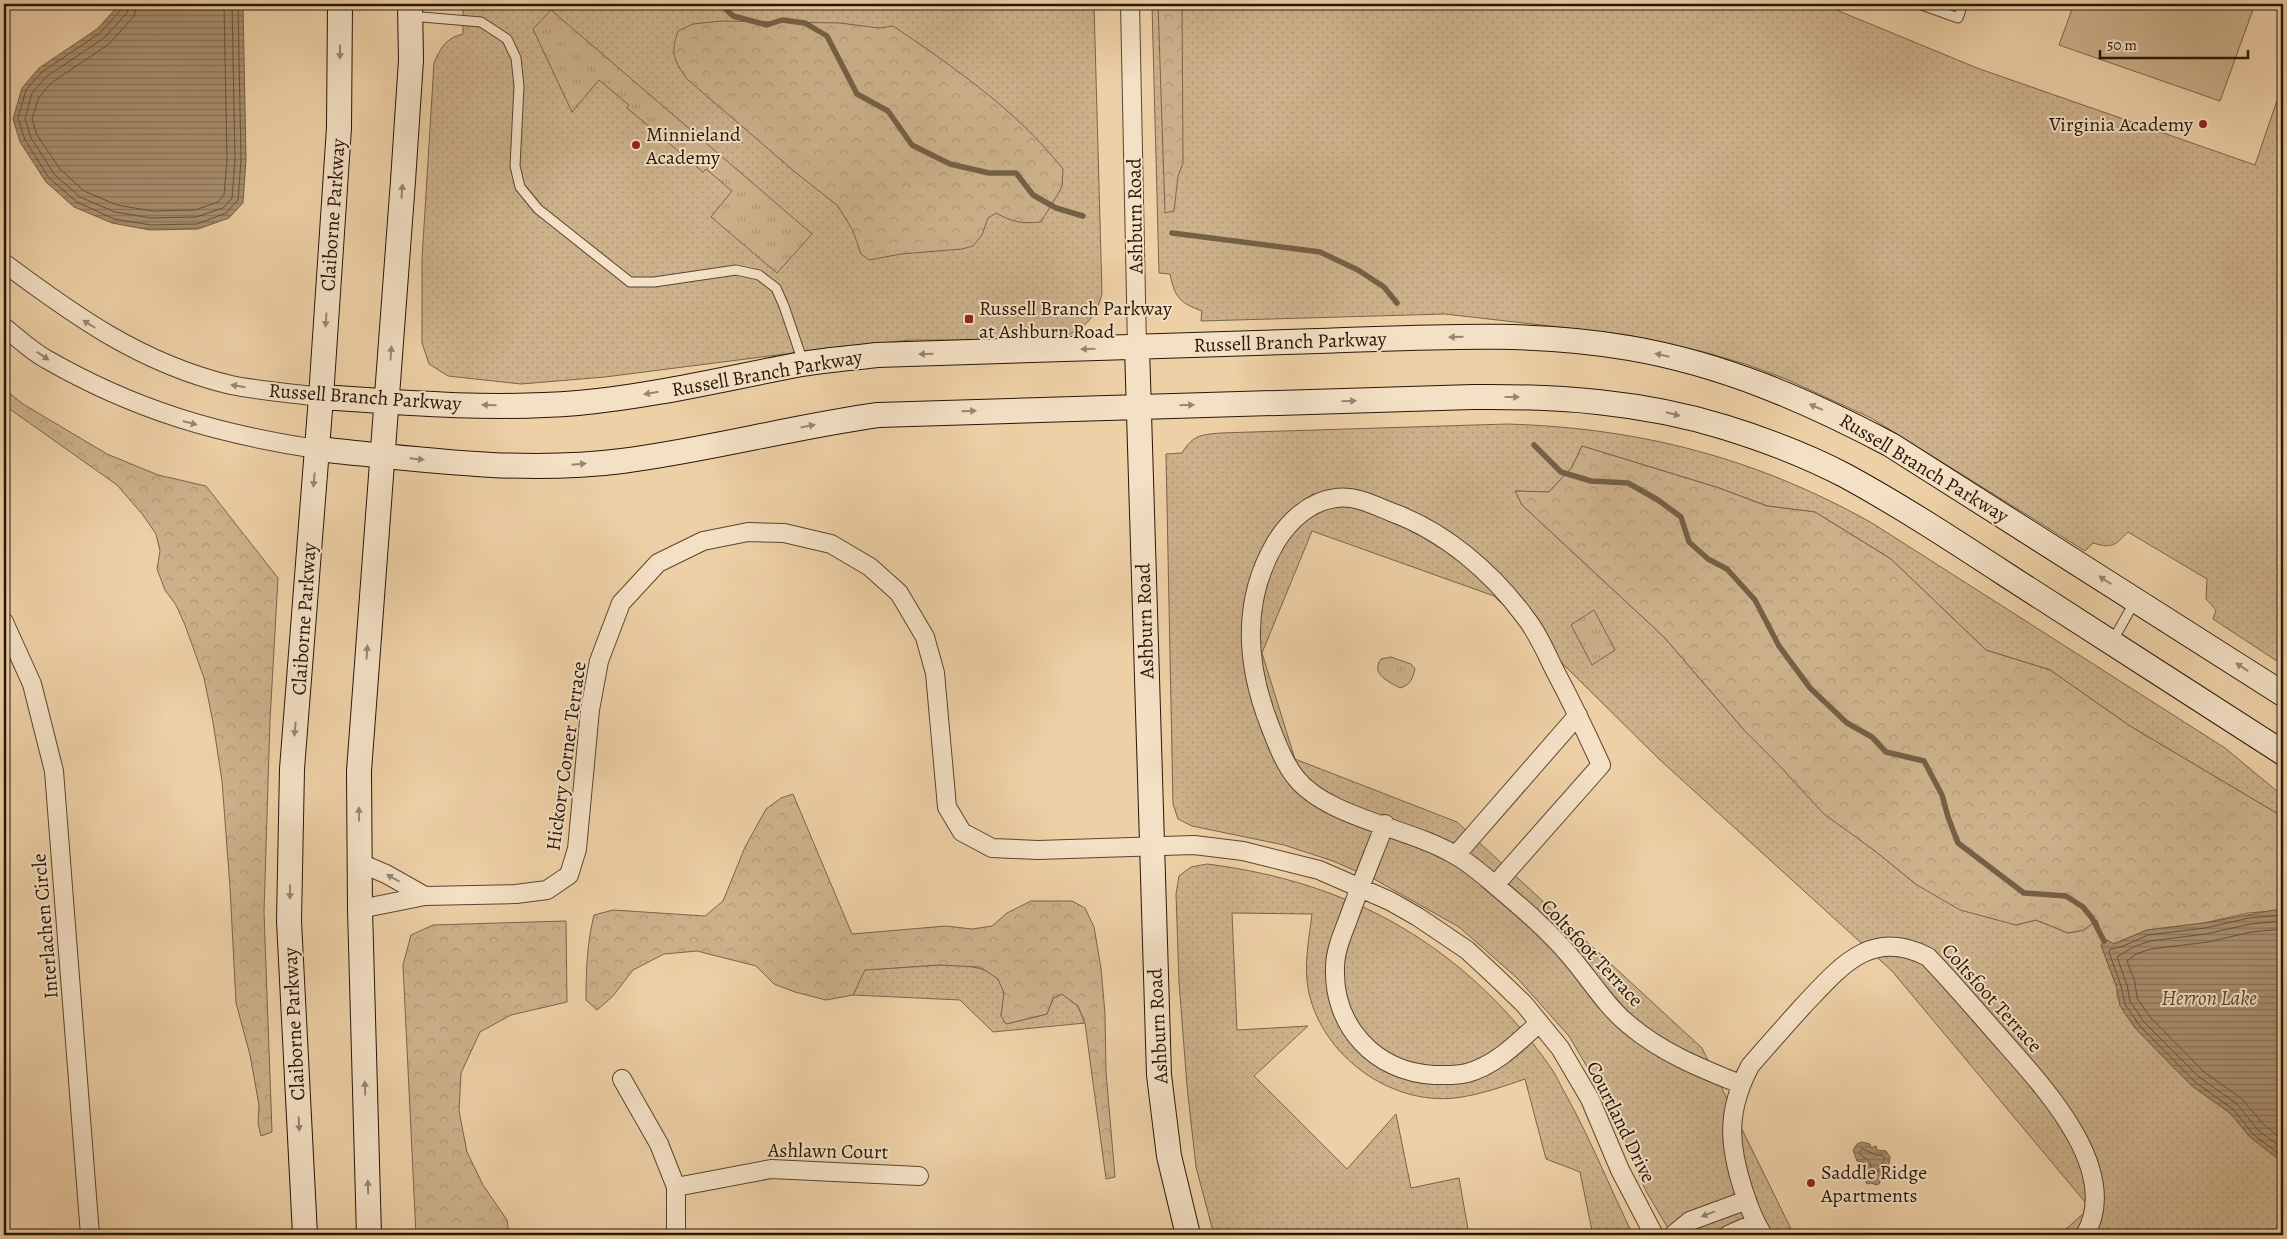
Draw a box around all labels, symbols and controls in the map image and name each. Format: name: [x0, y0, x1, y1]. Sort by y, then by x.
scale bar: [2100, 28, 2247, 60]
text: 50 m: [2107, 35, 2137, 55]
one-way arrow: [336, 45, 344, 61]
place label: Virginia Academy: [2048, 111, 2194, 138]
marker: Virginia Academy: [2197, 118, 2209, 130]
place label: Minnieland Academy: [645, 121, 741, 171]
street label: Claiborne Parkway: [314, 137, 352, 292]
marker: Minnieland Academy: [630, 139, 642, 151]
street label: Ashburn Road: [1120, 158, 1150, 275]
one-way arrow: [399, 183, 407, 199]
place label: Russell Branch Parkway at Ashburn Road: [979, 295, 1173, 345]
one-way arrow: [321, 312, 329, 328]
marker: Russell Branch Parkway at Ashburn Road: [963, 313, 975, 325]
one-way arrow: [83, 319, 96, 328]
street label: Russell Branch Parkway: [1193, 325, 1388, 359]
one-way arrow: [1447, 333, 1463, 341]
street label: Russell Branch Parkway: [670, 343, 865, 403]
one-way arrow: [387, 345, 395, 361]
one-way arrow: [1080, 345, 1096, 353]
one-way arrow: [918, 350, 934, 358]
one-way arrow: [36, 351, 49, 361]
one-way arrow: [1654, 351, 1670, 359]
street label: Russell Branch Parkway: [268, 377, 463, 417]
one-way arrow: [230, 381, 246, 389]
one-way arrow: [643, 390, 659, 398]
one-way arrow: [1504, 393, 1520, 401]
one-way arrow: [1342, 396, 1358, 404]
one-way arrow: [481, 401, 497, 409]
one-way arrow: [1179, 401, 1195, 409]
one-way arrow: [1809, 402, 1823, 410]
one-way arrow: [961, 407, 977, 415]
street label: Russell Branch Parkway: [1834, 407, 2015, 530]
one-way arrow: [1666, 410, 1681, 418]
one-way arrow: [183, 419, 198, 427]
one-way arrow: [800, 422, 815, 430]
one-way arrow: [410, 455, 426, 463]
one-way arrow: [572, 460, 588, 468]
one-way arrow: [309, 472, 317, 488]
street label: Claiborne Parkway: [285, 541, 323, 696]
street label: Ashburn Road: [1129, 563, 1161, 680]
one-way arrow: [2098, 576, 2112, 585]
one-way arrow: [363, 643, 371, 659]
street label: Hickory Corner Terrace: [539, 660, 593, 852]
one-way arrow: [2236, 663, 2249, 672]
one-way arrow: [291, 722, 299, 738]
one-way arrow: [355, 806, 363, 822]
street label: Interlachen Circle: [25, 852, 65, 1000]
one-way arrow: [386, 874, 401, 882]
one-way arrow: [286, 884, 294, 900]
street label: Coltsfoot Terrace: [1535, 893, 1649, 1013]
street label: Coltsfoot Terrace: [1936, 937, 2048, 1059]
street label: Claiborne Parkway: [276, 946, 311, 1101]
street label: Ashburn Road: [1141, 967, 1175, 1085]
water label: Herron Lake: [2161, 984, 2257, 1012]
street label: Courtland Drive: [1580, 1057, 1662, 1187]
one-way arrow: [361, 1080, 369, 1096]
one-way arrow: [295, 1116, 303, 1132]
street label: Ashlawn Court: [767, 1136, 889, 1166]
place label: Saddle Ridge Apartments: [1820, 1159, 1927, 1209]
marker: Saddle Ridge Apartments: [1805, 1177, 1817, 1189]
one-way arrow: [364, 1178, 372, 1194]
one-way arrow: [1700, 1210, 1715, 1218]

